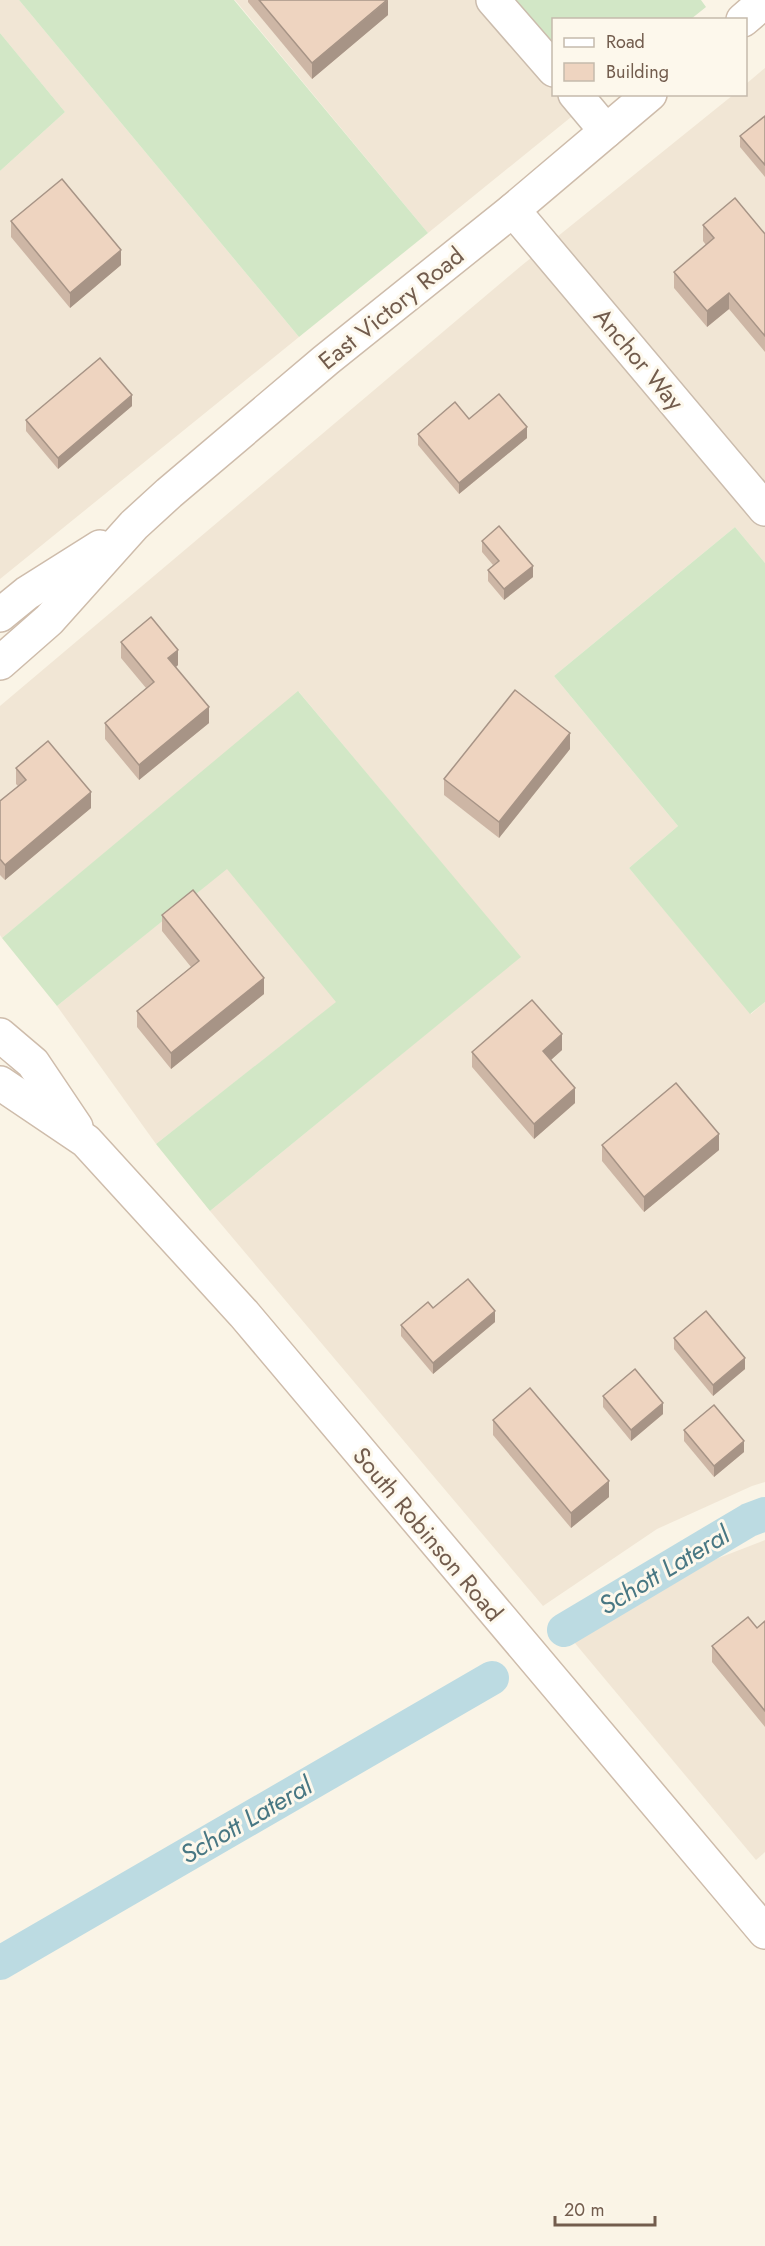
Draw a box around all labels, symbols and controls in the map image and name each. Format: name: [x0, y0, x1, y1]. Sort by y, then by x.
legend: [552, 18, 747, 96]
text: Road: [606, 29, 645, 55]
text: Building: [606, 59, 669, 85]
street label: East Victory Road: [311, 238, 471, 378]
street label: Anchor Way: [586, 300, 693, 418]
street label: South Robinson Road: [345, 1439, 511, 1629]
water label: Schott Lateral: [591, 1515, 738, 1624]
water label: Schott Lateral: [173, 1766, 320, 1873]
scale bar: [555, 2189, 656, 2227]
text: 20 m: [564, 2197, 604, 2223]

